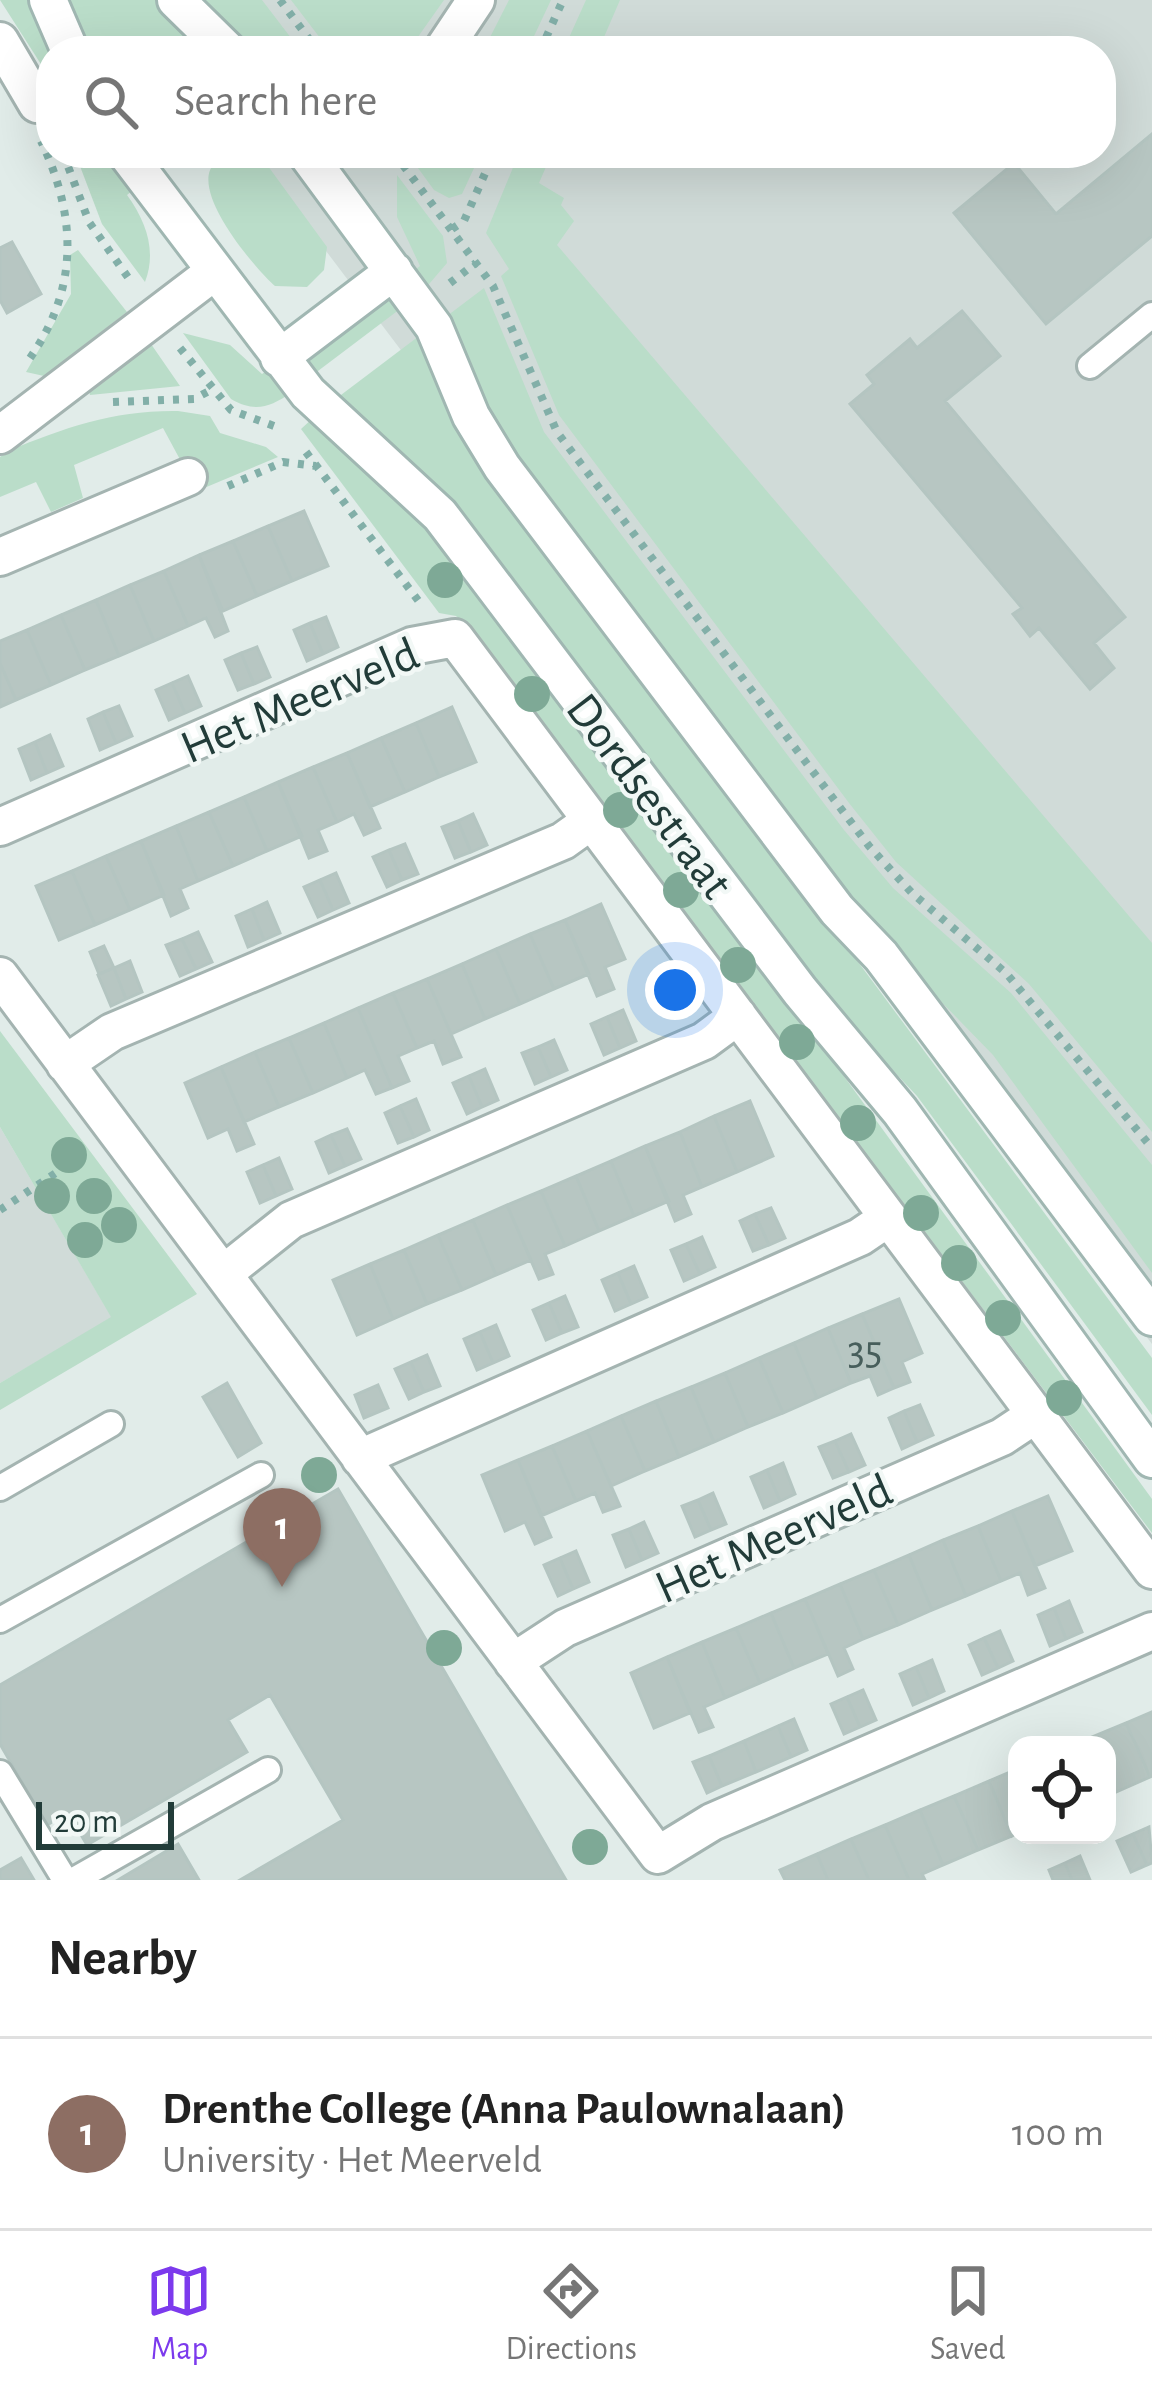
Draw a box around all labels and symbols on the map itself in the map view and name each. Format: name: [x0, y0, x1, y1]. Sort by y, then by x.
street label: Het Meerveld: [174, 630, 426, 773]
street label: Dordsestraat: [557, 686, 741, 908]
your location: [645, 960, 705, 1020]
house number: 35: [848, 1330, 882, 1372]
street label: Het Meerveld: [649, 1466, 900, 1613]
pin: 1: [243, 1488, 321, 1587]
scale bar: [36, 1796, 174, 1849]

